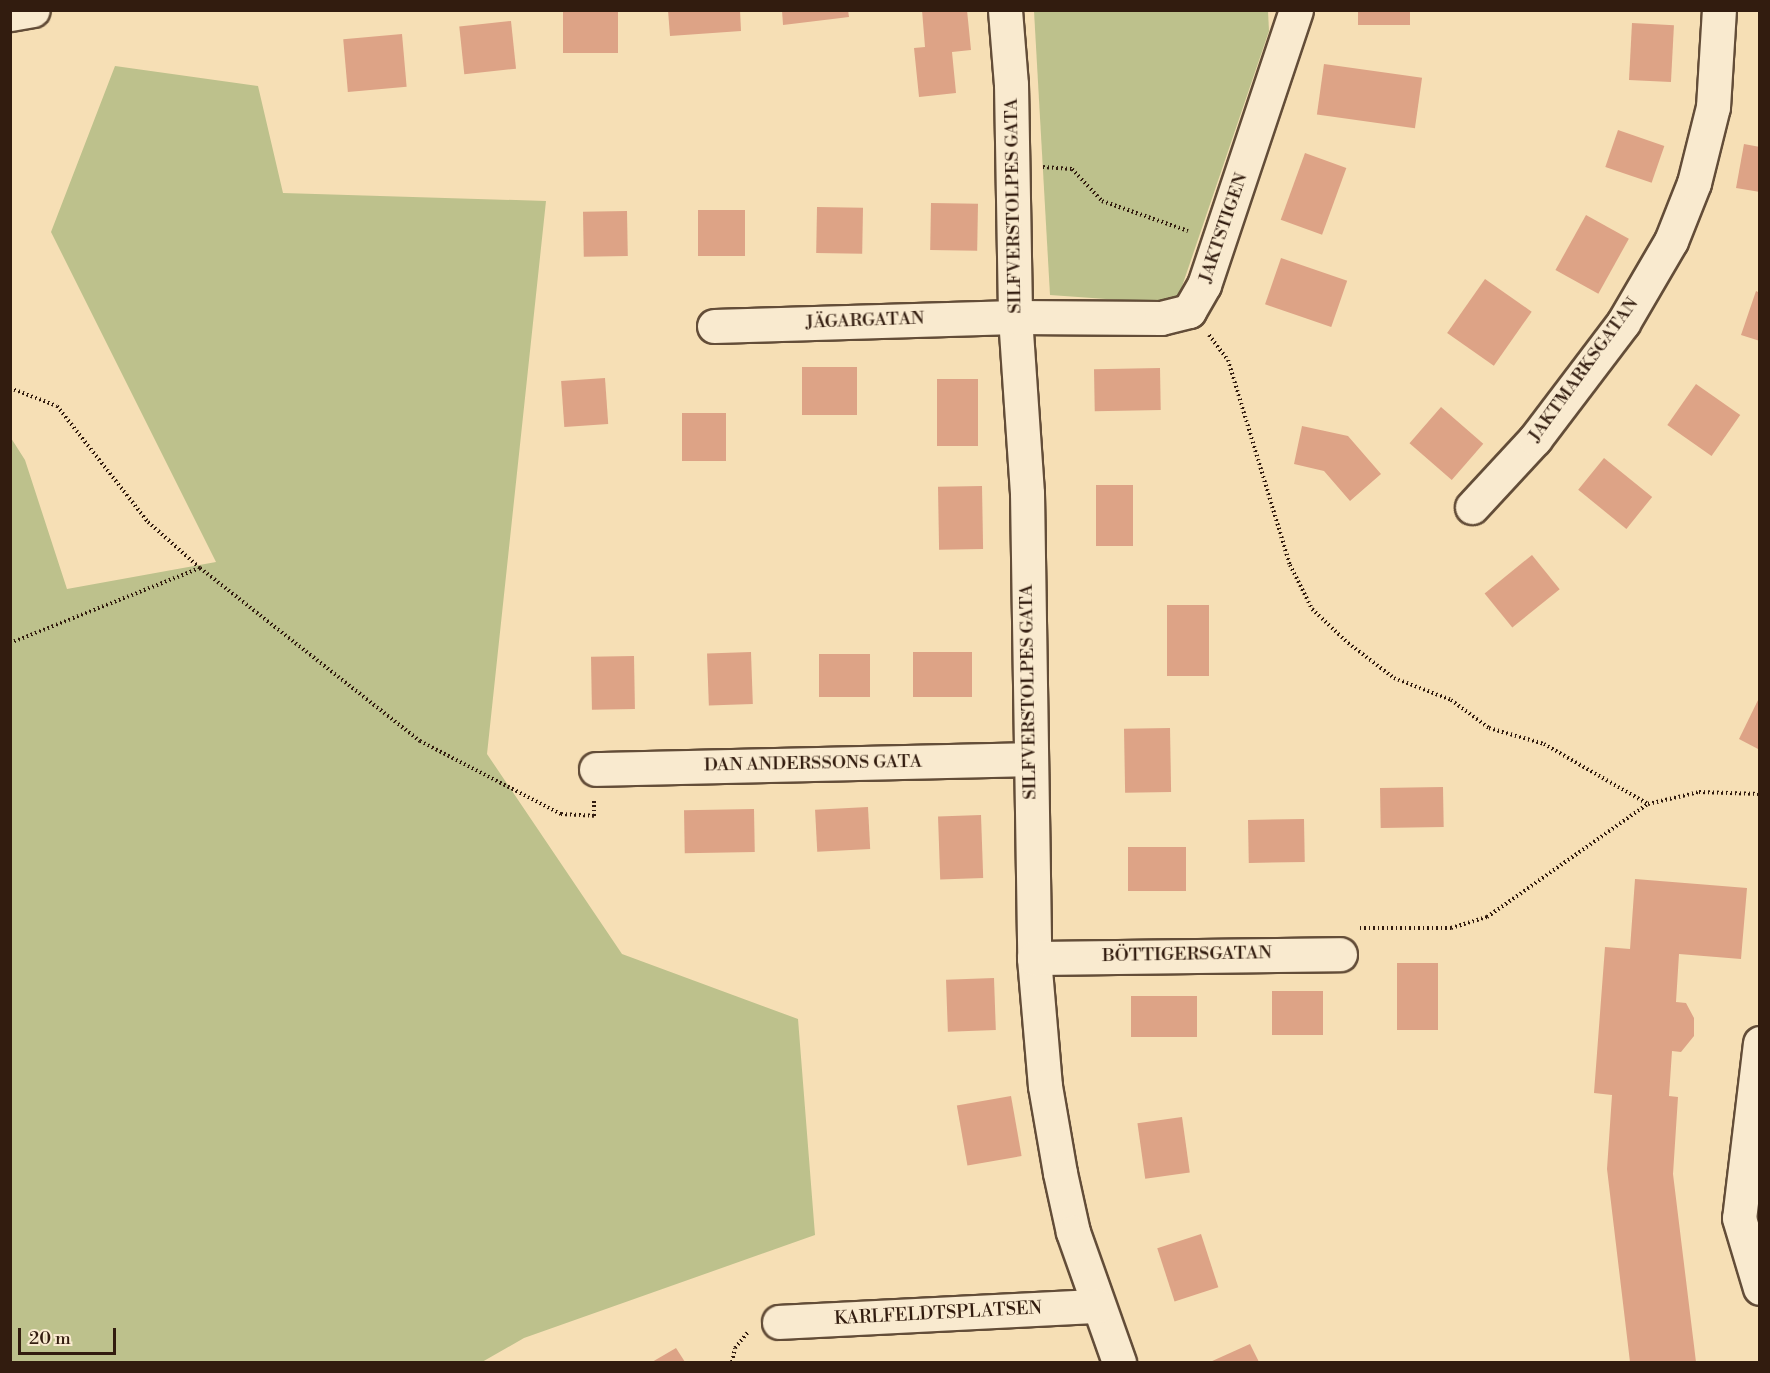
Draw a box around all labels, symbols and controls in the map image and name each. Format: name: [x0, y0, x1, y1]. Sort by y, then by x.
street label: SILFVERSTOLPES GATA: [1001, 98, 1027, 314]
street label: JAKTSTIGEN: [1195, 170, 1253, 286]
street label: JAKTMARKSGATAN: [1524, 294, 1644, 446]
street label: JÄGARGATAN: [805, 308, 925, 334]
street label: SILFVERSTOLPES GATA: [1016, 584, 1042, 800]
street label: DAN ANDERSSONS GATA: [704, 751, 922, 777]
street label: BÖTTIGERSGATAN: [1102, 943, 1272, 967]
street label: KARLFELDTSPLATSEN: [834, 1298, 1042, 1330]
scale bar: [21, 1316, 118, 1354]
text: 20 m: [29, 1327, 71, 1350]

